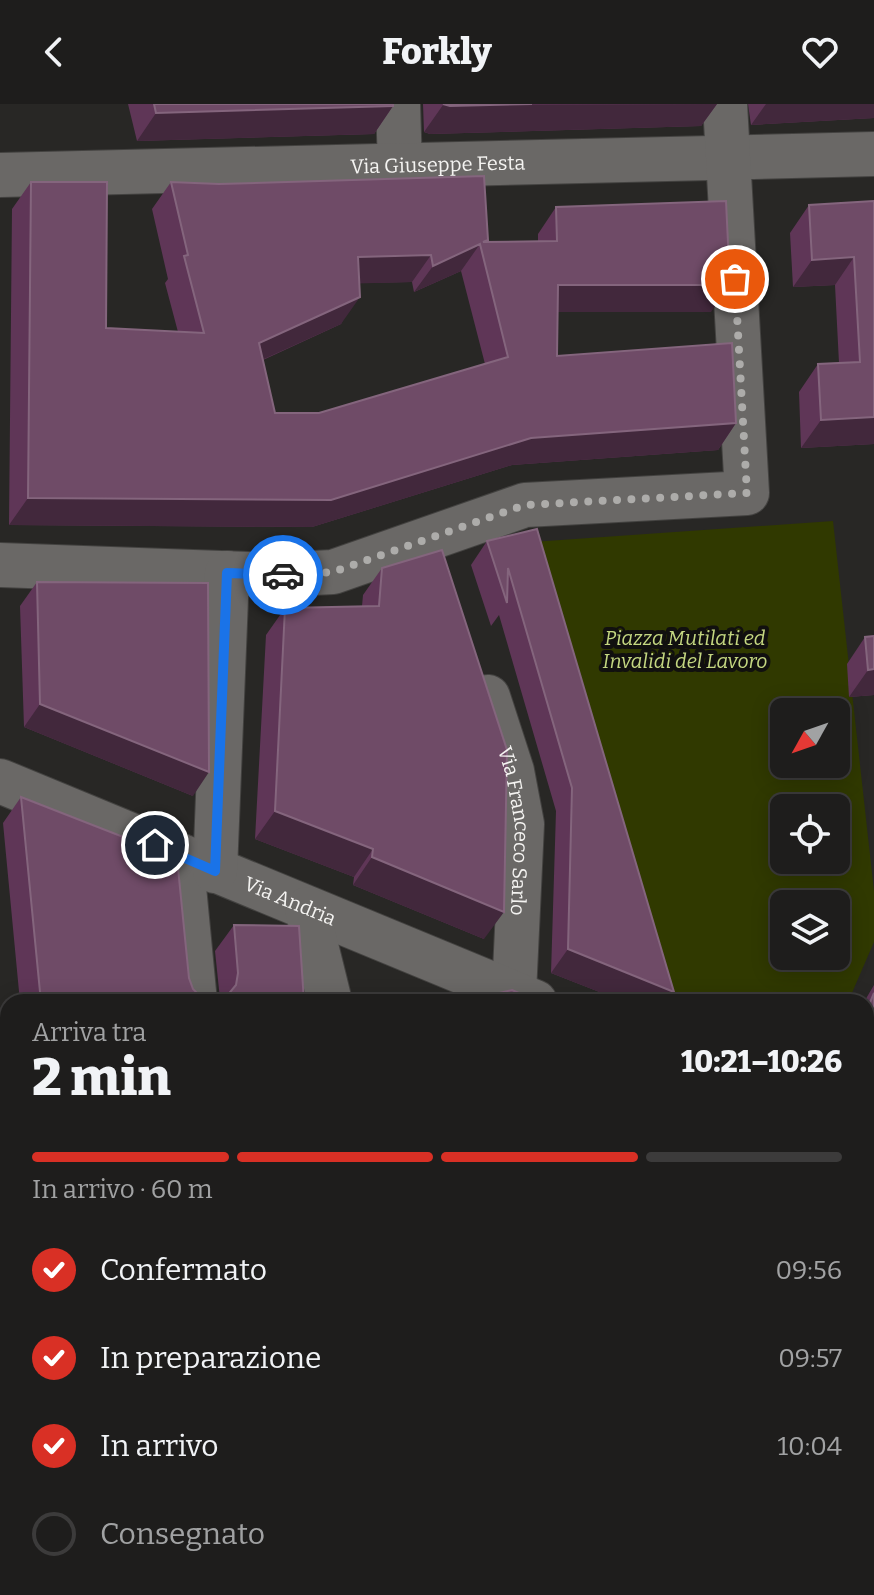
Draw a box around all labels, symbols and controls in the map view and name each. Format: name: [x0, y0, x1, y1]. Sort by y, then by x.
icon: back: [32, 30, 76, 74]
text: Forkly: [382, 30, 492, 74]
icon: heart: [798, 30, 842, 74]
street label: Via Giuseppe Festa: [350, 150, 526, 179]
pin: [701, 245, 769, 313]
icon: bag: [713, 257, 757, 301]
courier: [243, 535, 323, 615]
icon: car: [261, 553, 305, 597]
park label: Piazza Mutilati ed Invalidi del Lavoro: [603, 626, 767, 673]
north arrow: [770, 698, 850, 778]
map controls: [770, 698, 850, 970]
street label: Via Franceco Sarlo: [493, 743, 534, 916]
button: locate: [770, 794, 850, 874]
pin: [121, 811, 189, 879]
icon: home: [133, 823, 177, 867]
street label: Via Andria: [241, 871, 340, 931]
button: layers: [770, 890, 850, 970]
text: Arriva tra: [32, 1017, 146, 1048]
text: 10:21–10:26: [681, 1044, 842, 1080]
text: 2 min: [32, 1046, 171, 1109]
text: In arrivo · 60 m: [32, 1174, 213, 1205]
icon: check: [32, 1248, 76, 1292]
text: Confermato: [100, 1252, 267, 1288]
text: 09:56: [775, 1255, 842, 1286]
icon: check: [32, 1336, 76, 1380]
text: In preparazione: [100, 1340, 321, 1376]
text: 09:57: [778, 1343, 842, 1374]
icon: check: [32, 1424, 76, 1468]
text: In arrivo: [100, 1428, 219, 1464]
text: 10:04: [777, 1431, 842, 1462]
text: Consegnato: [100, 1516, 265, 1552]

